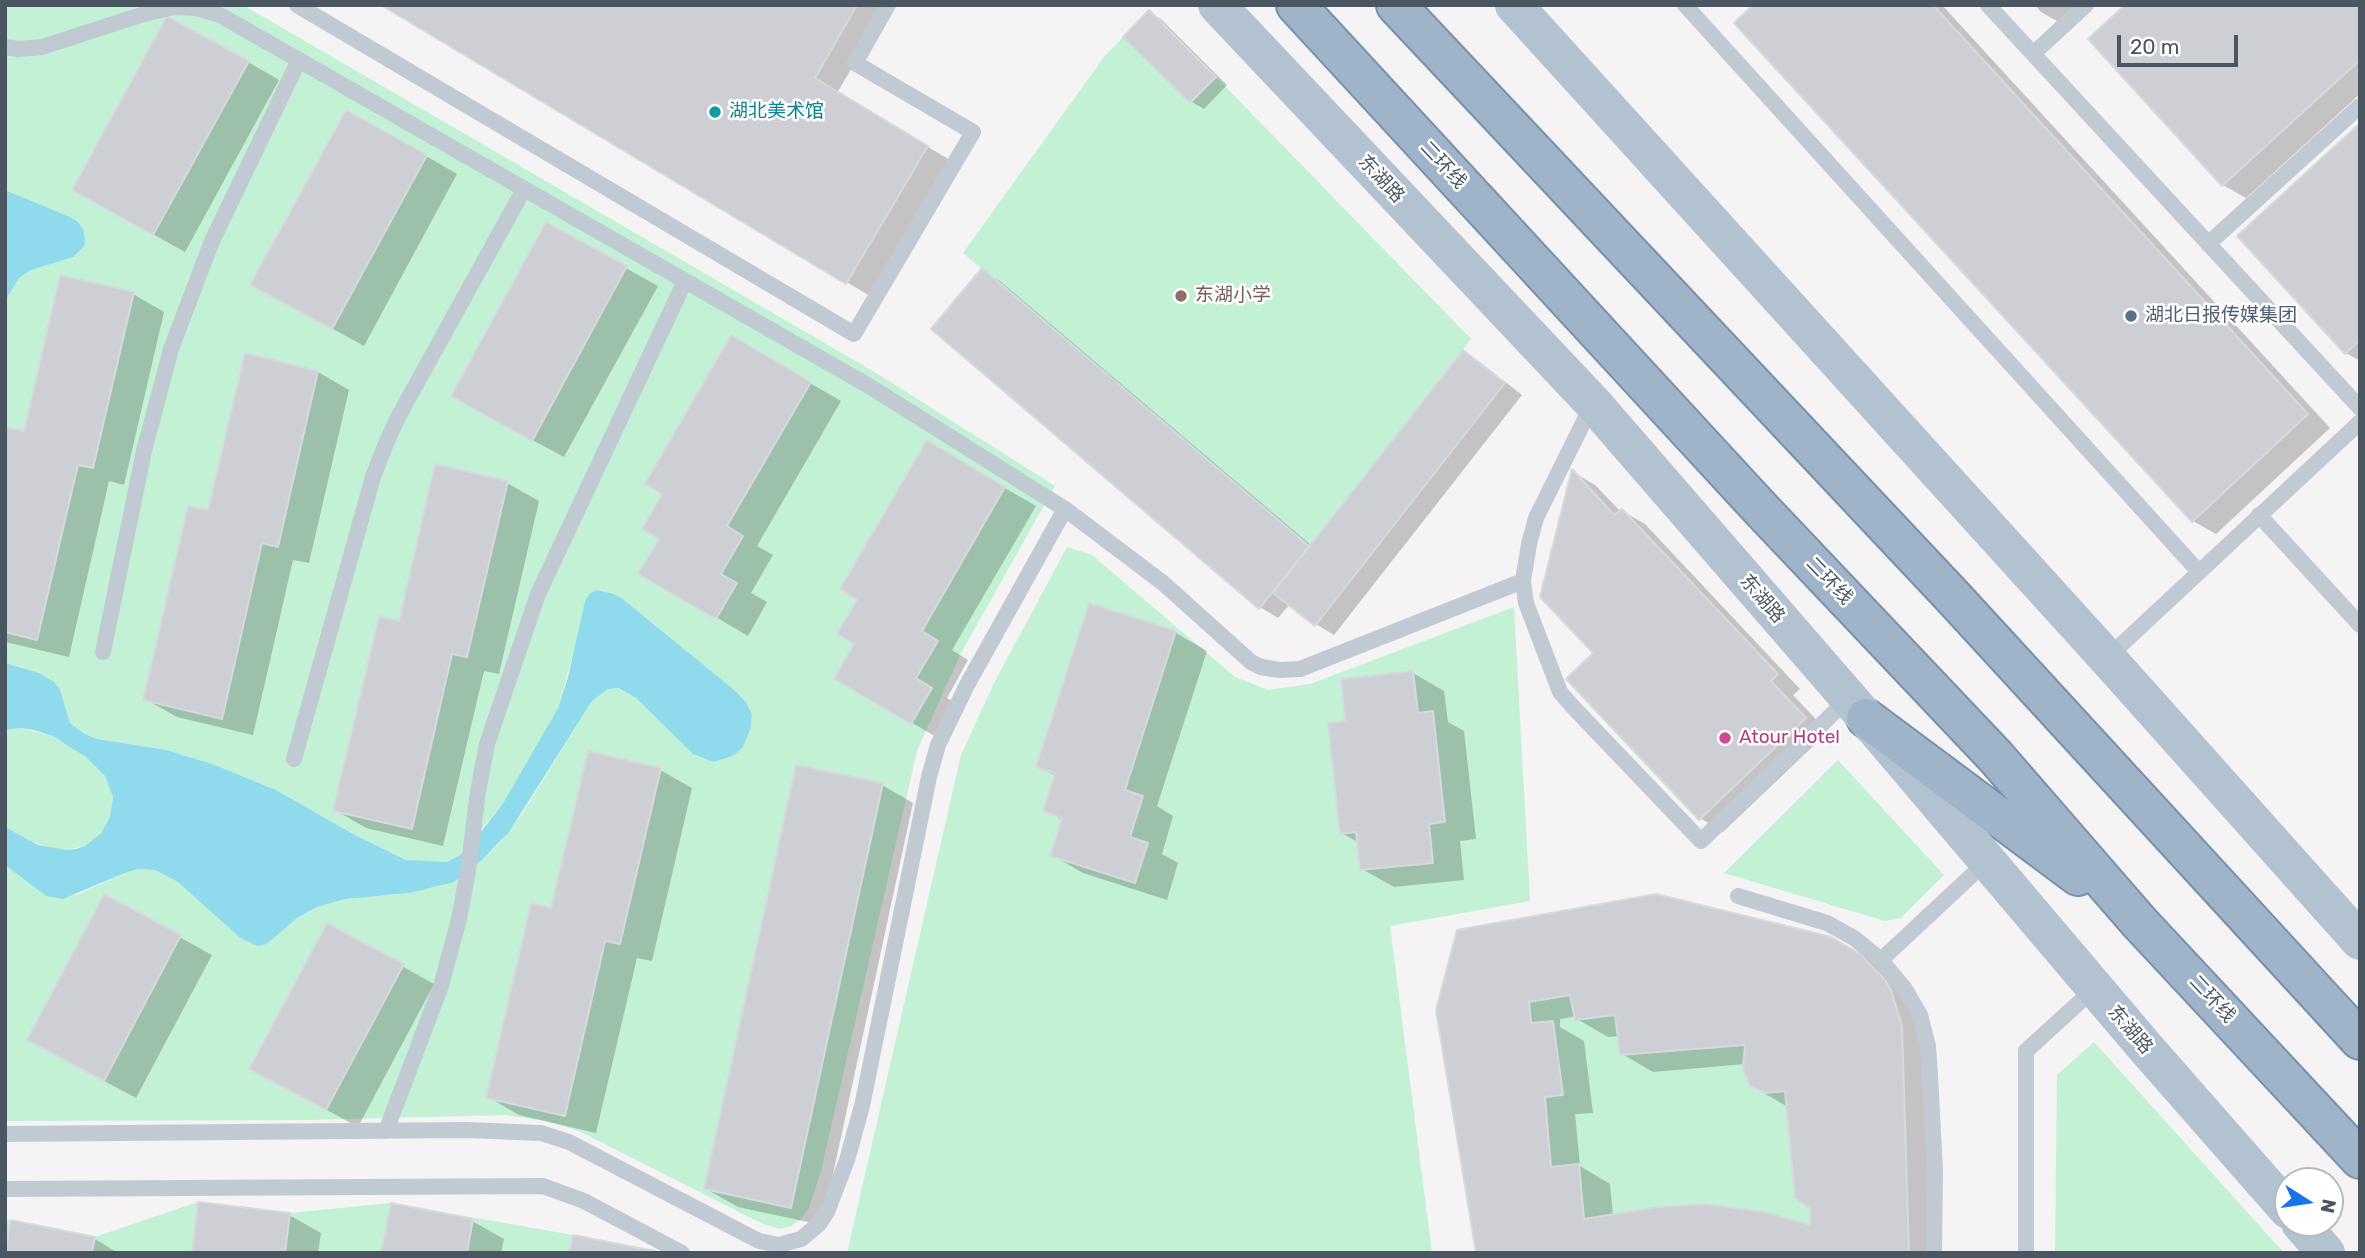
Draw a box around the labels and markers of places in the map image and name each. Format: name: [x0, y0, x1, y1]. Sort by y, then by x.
place label: 湖北美术馆: [729, 101, 824, 123]
marker: 湖北美术馆: [707, 104, 723, 120]
place label: 东湖小学: [1195, 285, 1271, 307]
marker: 东湖小学: [1173, 288, 1189, 304]
place label: 湖北日报传媒集团: [2145, 305, 2297, 327]
marker: 湖北日报传媒集团: [2123, 308, 2139, 324]
place label: Atour Hotel: [1739, 727, 1840, 749]
marker: Atour Hotel: [1717, 730, 1733, 746]

